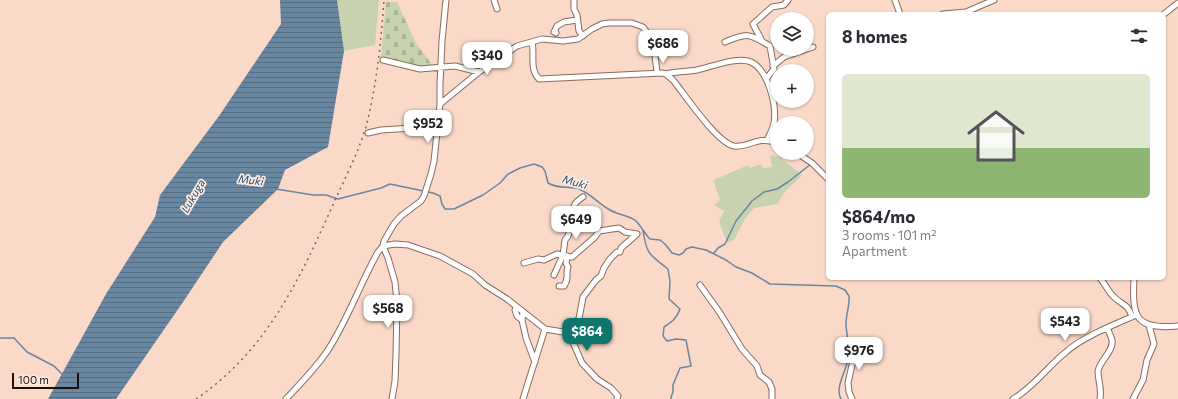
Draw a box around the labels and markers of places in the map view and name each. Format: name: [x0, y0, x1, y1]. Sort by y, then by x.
pin: $686: [639, 30, 687, 64]
pin: $340: [463, 42, 511, 76]
pin: $952: [404, 110, 452, 144]
pin: $649: [552, 206, 600, 240]
pin: $568: [364, 295, 412, 329]
pin: $543: [1041, 308, 1089, 342]
pin: $864: [563, 318, 611, 352]
pin: $976: [835, 337, 883, 371]

